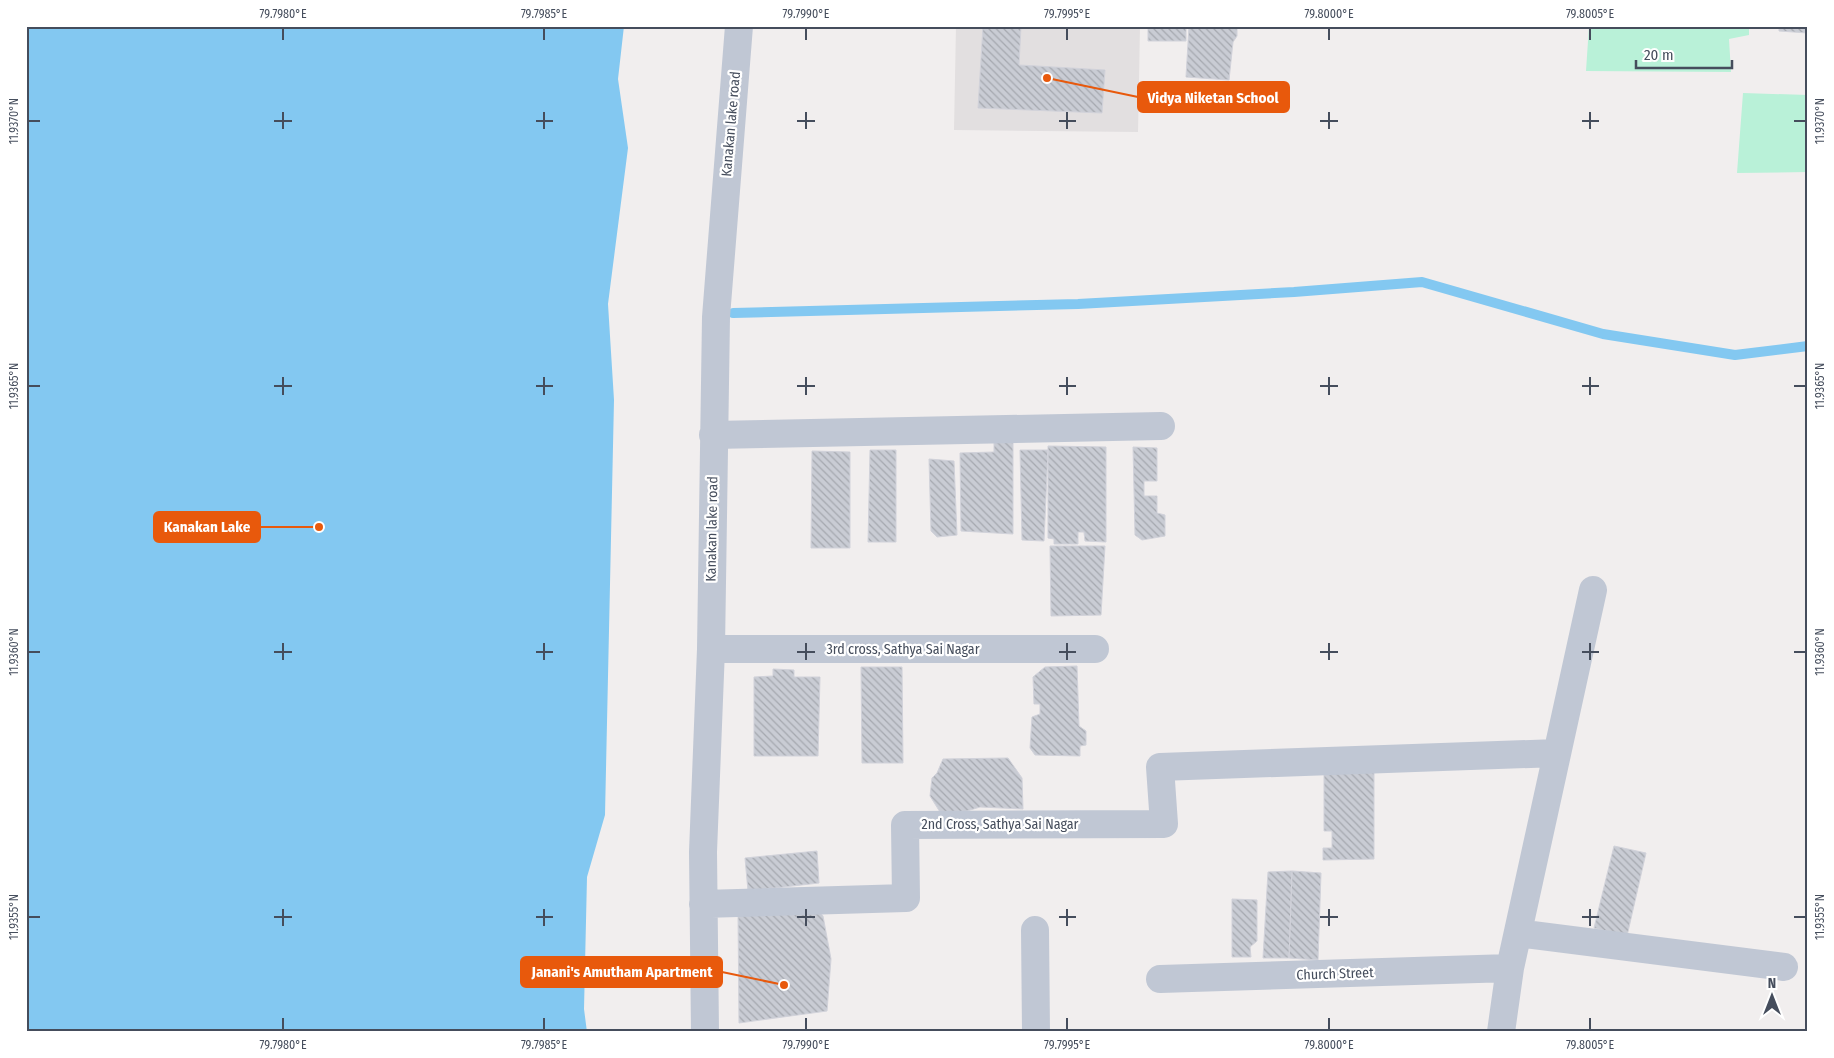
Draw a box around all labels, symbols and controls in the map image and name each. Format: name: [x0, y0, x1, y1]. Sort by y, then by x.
text: 79.7980°E: [259, 7, 307, 21]
text: 79.7985°E: [521, 7, 567, 21]
text: 79.7990°E: [783, 7, 830, 21]
text: 79.7995°E: [1044, 7, 1090, 21]
text: 79.8000°E: [1304, 7, 1354, 21]
text: 79.8005°E: [1566, 7, 1614, 21]
scale bar: [1636, 38, 1733, 70]
text: 20 m: [1644, 46, 1674, 64]
street label: Kanakan lake road: [718, 71, 744, 177]
callout: Vidya Niketan School: [1138, 82, 1289, 112]
text: Vidya Niketan School: [1146, 89, 1279, 107]
text: 11.9370°N: [7, 98, 21, 144]
text: 11.9370°N: [1813, 98, 1827, 144]
text: 11.9365°N: [7, 363, 21, 409]
text: 11.9365°N: [1813, 363, 1827, 409]
street label: Kanakan lake road: [703, 476, 721, 582]
callout: Kanakan Lake: [154, 512, 260, 542]
text: Kanakan Lake: [164, 518, 251, 536]
text: 11.9360°N: [7, 628, 21, 676]
text: 11.9360°N: [1813, 628, 1827, 676]
street label: 3rd cross, Sathya Sai Nagar: [826, 641, 980, 658]
street label: 2nd Cross, Sathya Sai Nagar: [922, 816, 1079, 833]
text: 11.9355°N: [7, 894, 21, 940]
text: 11.9355°N: [1813, 894, 1827, 940]
callout: Janani's Amutham Apartment: [521, 957, 722, 987]
text: Janani's Amutham Apartment: [531, 963, 713, 981]
street label: Church Street: [1296, 964, 1374, 984]
north arrow: [1746, 970, 1796, 1020]
text: N: [1768, 975, 1776, 992]
text: 79.7980°E: [259, 1038, 307, 1052]
text: 79.7985°E: [521, 1038, 567, 1052]
text: 79.7990°E: [783, 1038, 830, 1052]
text: 79.7995°E: [1044, 1038, 1090, 1052]
text: 79.8000°E: [1304, 1038, 1354, 1052]
text: 79.8005°E: [1566, 1038, 1614, 1052]

